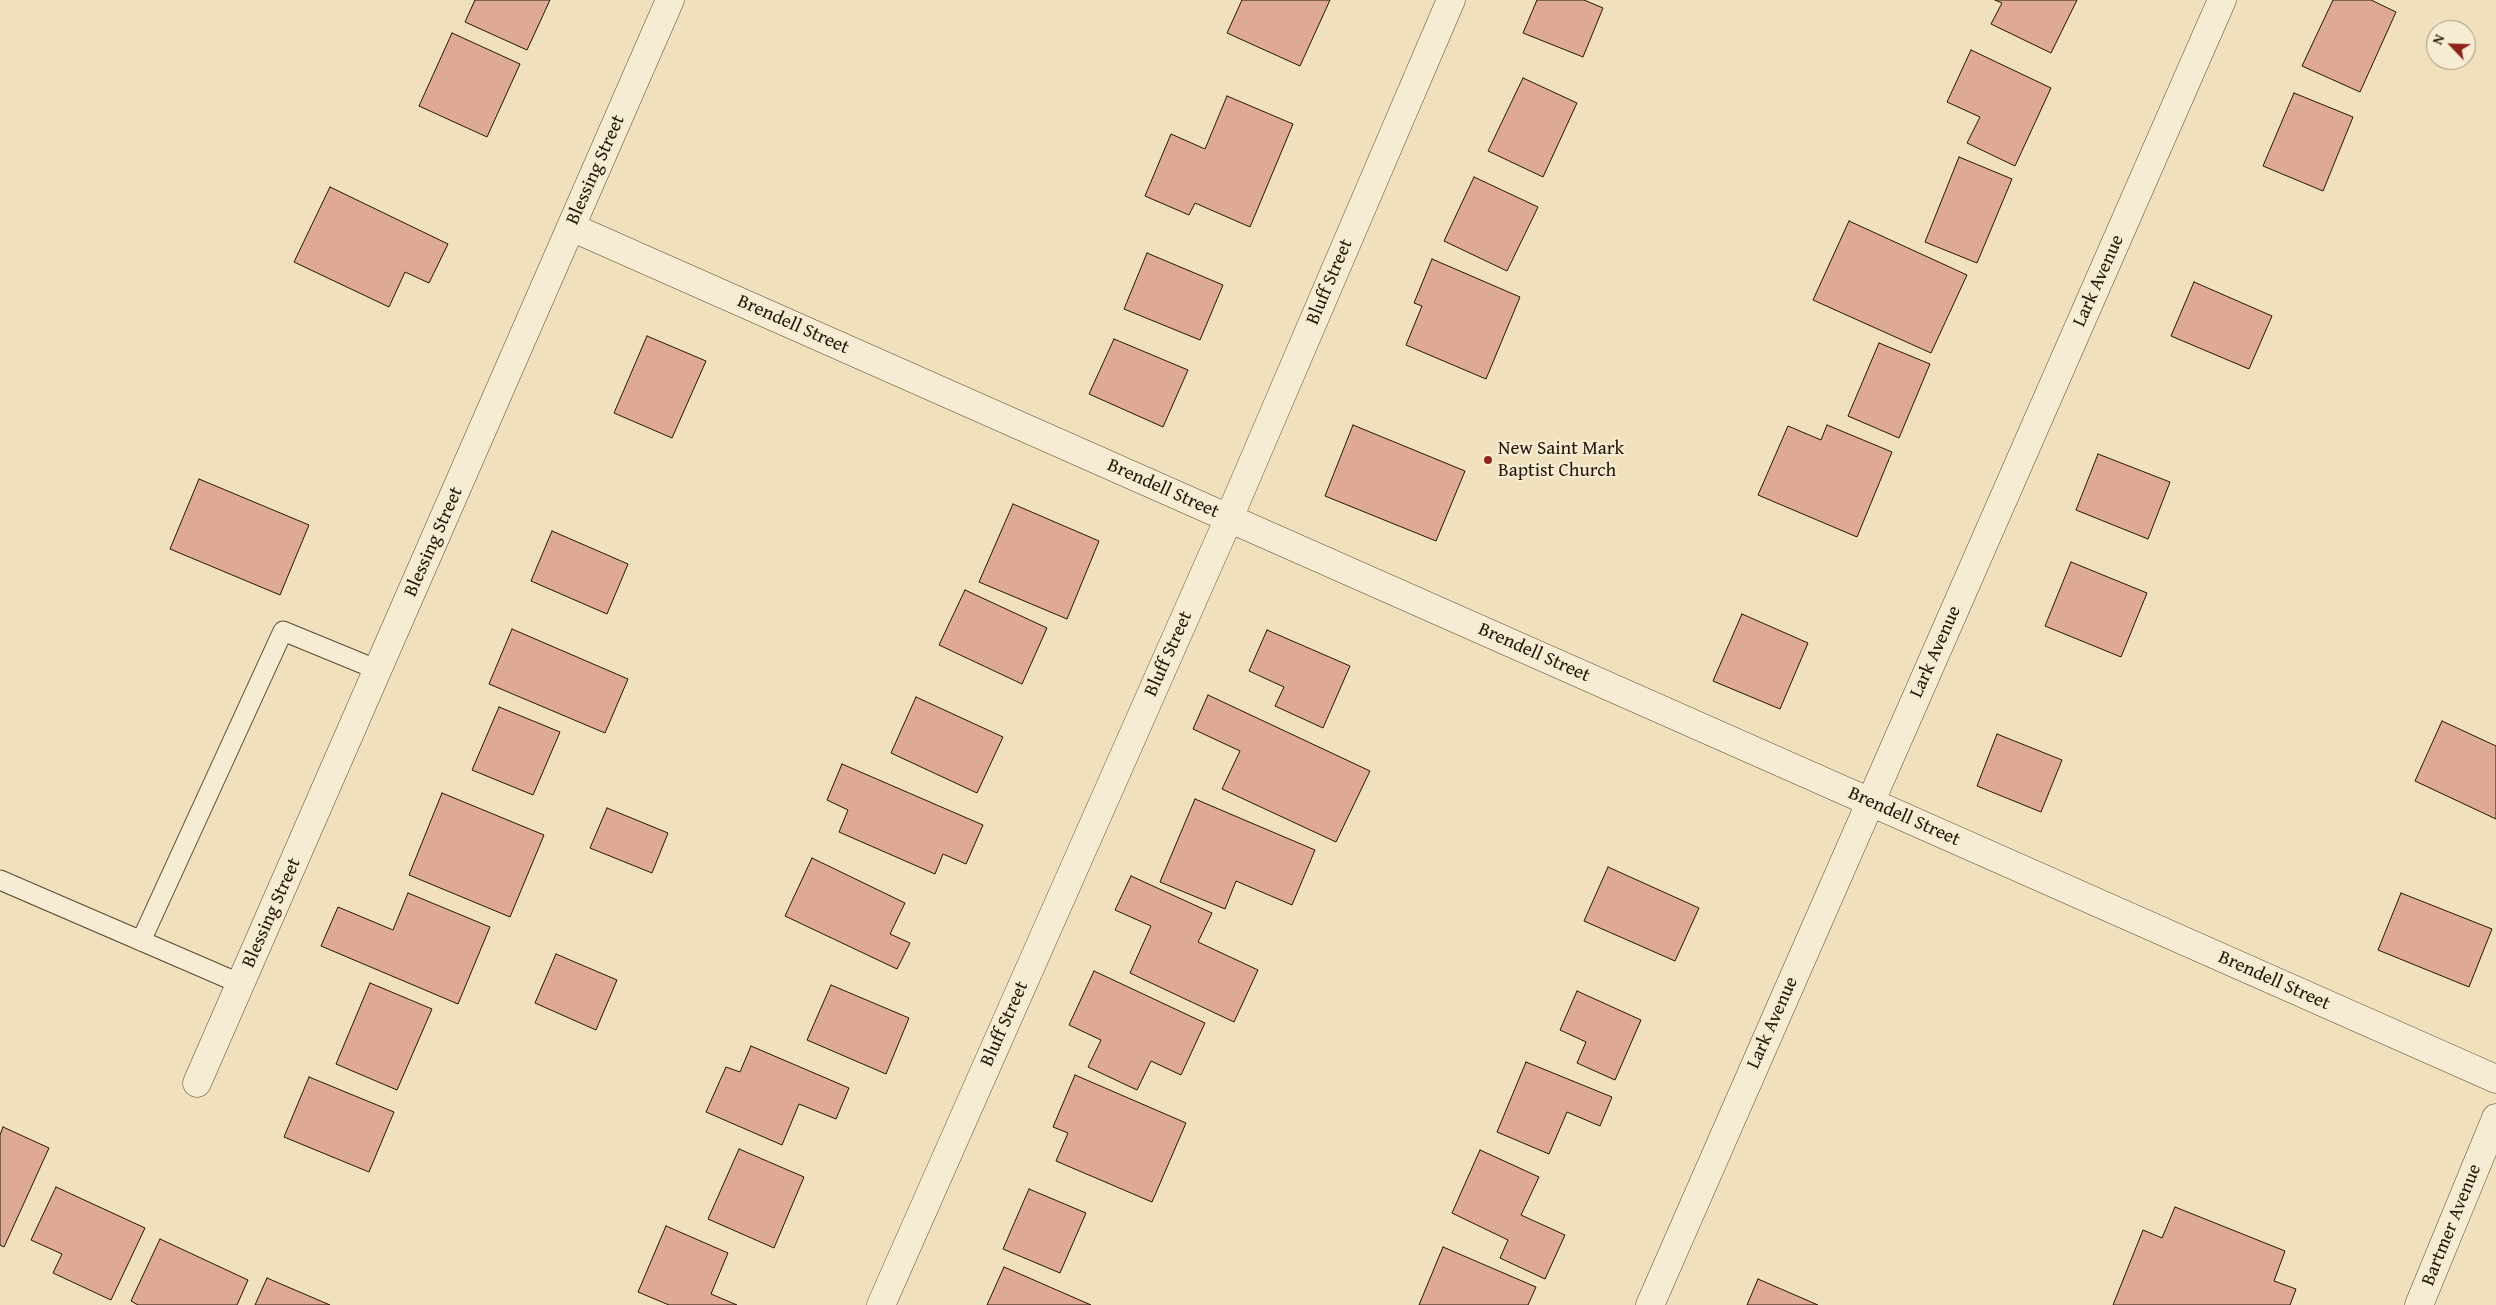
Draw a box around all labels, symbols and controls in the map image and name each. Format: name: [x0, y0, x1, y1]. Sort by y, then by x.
north arrow: [2426, 20, 2476, 70]
text: N: [2427, 31, 2449, 48]
street label: Blessing Street: [562, 112, 630, 228]
street label: Lark Avenue: [2069, 231, 2129, 331]
street label: Bluff Street: [1302, 236, 1358, 328]
street label: Brendell Street: [734, 290, 852, 360]
place label: New Saint Mark Baptist Church: [1498, 438, 1624, 482]
street label: Brendell Street: [1104, 454, 1222, 524]
marker: New Saint Mark Baptist Church: [1482, 454, 1494, 466]
street label: Blessing Street: [400, 484, 468, 600]
street label: Lark Avenue: [1906, 602, 1966, 702]
street label: Bluff Street: [1140, 608, 1198, 700]
street label: Brendell Street: [1475, 618, 1593, 688]
street label: Brendell Street: [1845, 782, 1963, 852]
street label: Blessing Street: [238, 855, 306, 971]
street label: Brendell Street: [2215, 946, 2333, 1016]
street label: Lark Avenue: [1743, 973, 1803, 1073]
street label: Bluff Street: [976, 978, 1034, 1070]
street label: Bartmer Avenue: [2417, 1161, 2487, 1289]

